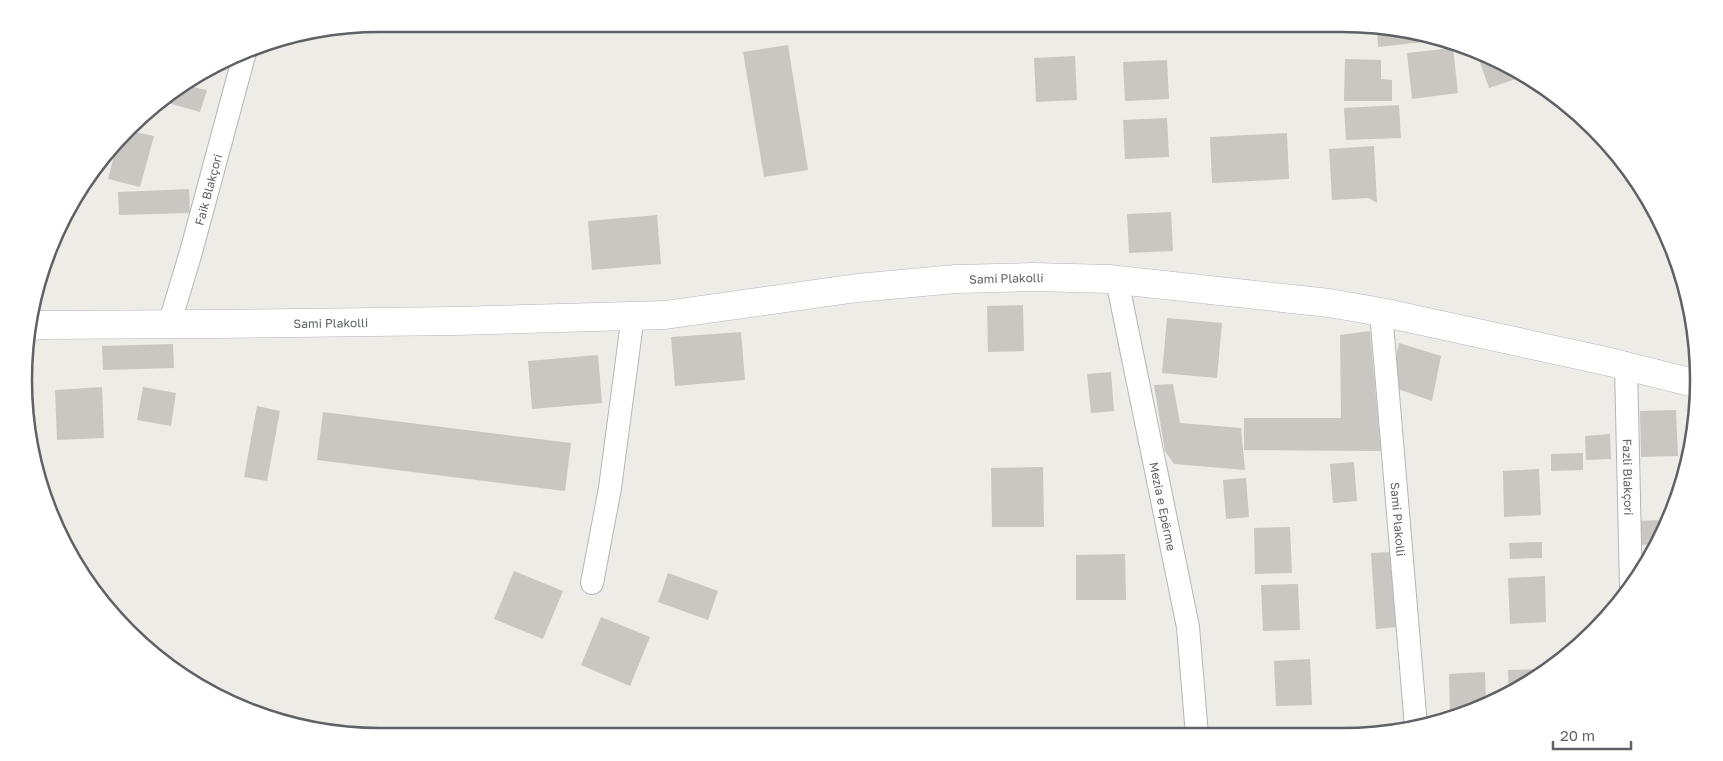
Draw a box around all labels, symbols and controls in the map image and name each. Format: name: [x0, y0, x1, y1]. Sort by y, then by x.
street label: Faik Blakçori: [191, 152, 225, 227]
street label: Sami Plakolli: [969, 269, 1044, 286]
street label: Sami Plakolli: [293, 315, 368, 330]
street label: Fazli Blakçori: [1620, 438, 1637, 516]
street label: Mezia e Epërme: [1147, 461, 1180, 552]
street label: Sami Plakolli: [1388, 482, 1409, 557]
scale bar: [1553, 718, 1630, 750]
text: 20 m: [1560, 726, 1595, 744]

